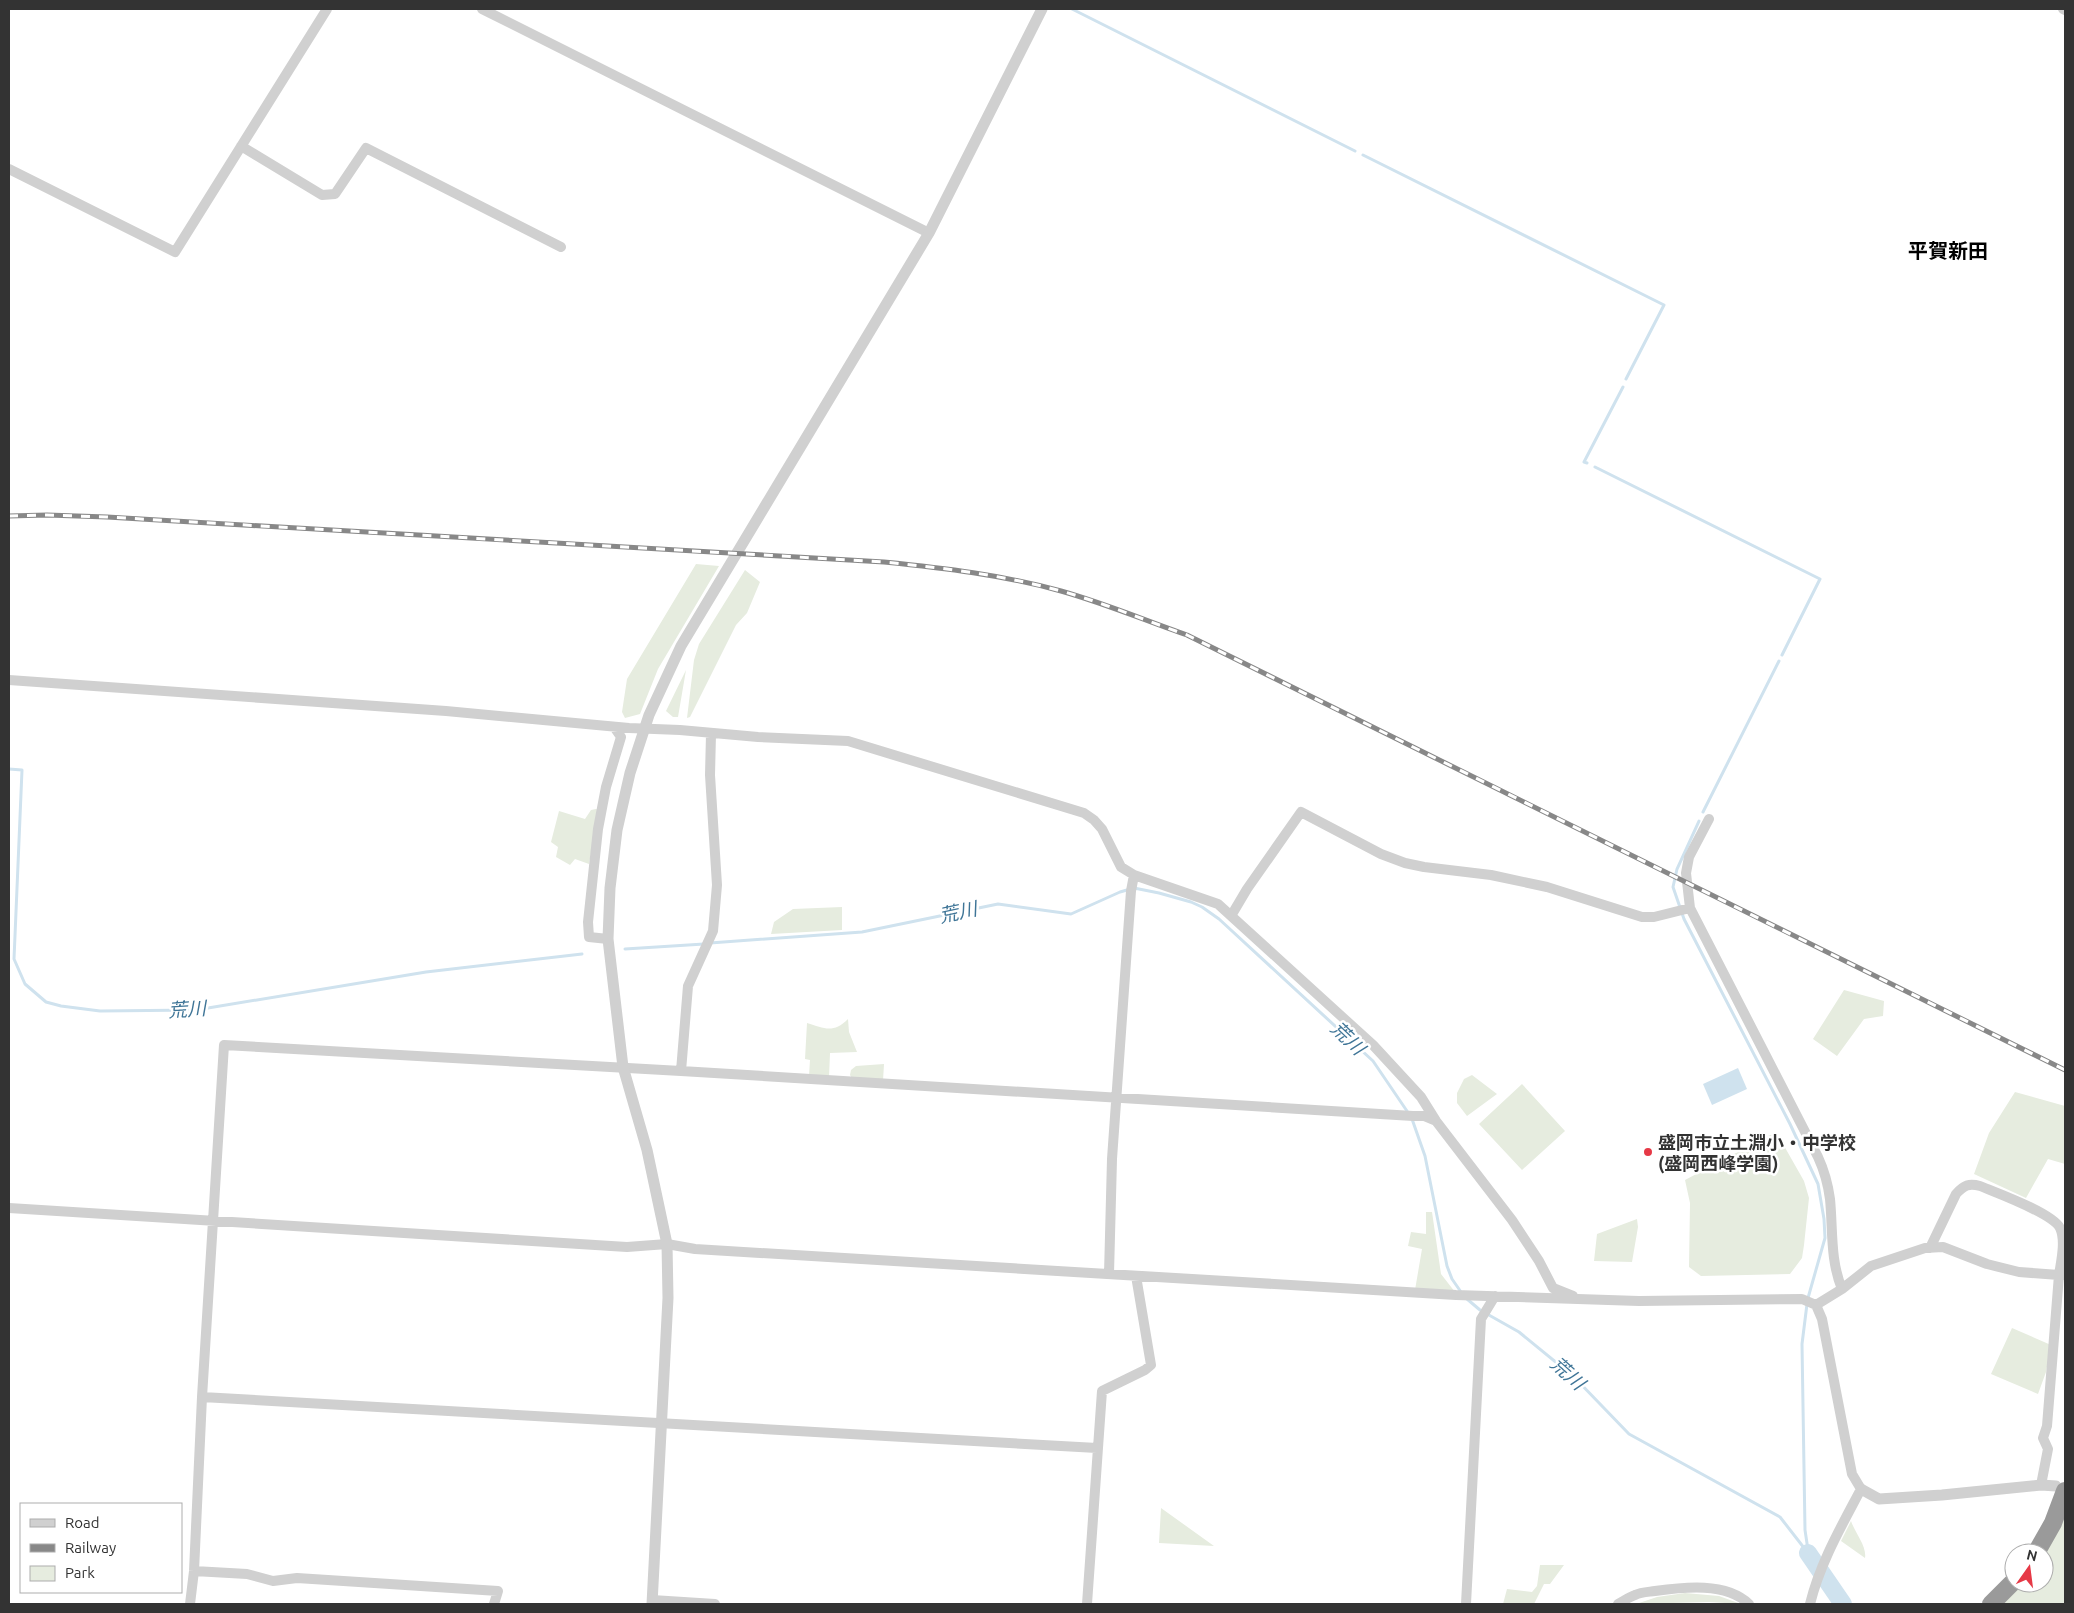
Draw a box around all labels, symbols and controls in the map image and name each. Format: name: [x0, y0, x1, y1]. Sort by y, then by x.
district label: 平賀新田: [1908, 239, 1988, 262]
water label: 荒川: [937, 897, 981, 927]
water label: 荒川: [167, 997, 209, 1021]
water label: 荒川: [1327, 1017, 1371, 1060]
place label: 盛岡市立土淵小・中学校 (盛岡西峰学園): [1658, 1132, 1856, 1174]
marker: 盛岡市立土淵小・中学校 (盛岡西峰学園): [1642, 1146, 1654, 1158]
water label: 荒川: [1547, 1352, 1591, 1395]
legend: [20, 1503, 182, 1593]
text: Road: [65, 1514, 100, 1531]
text: Railway: [65, 1539, 116, 1556]
north arrow: [2004, 1543, 2054, 1593]
text: N: [2025, 1546, 2039, 1564]
text: Park: [65, 1564, 95, 1581]

